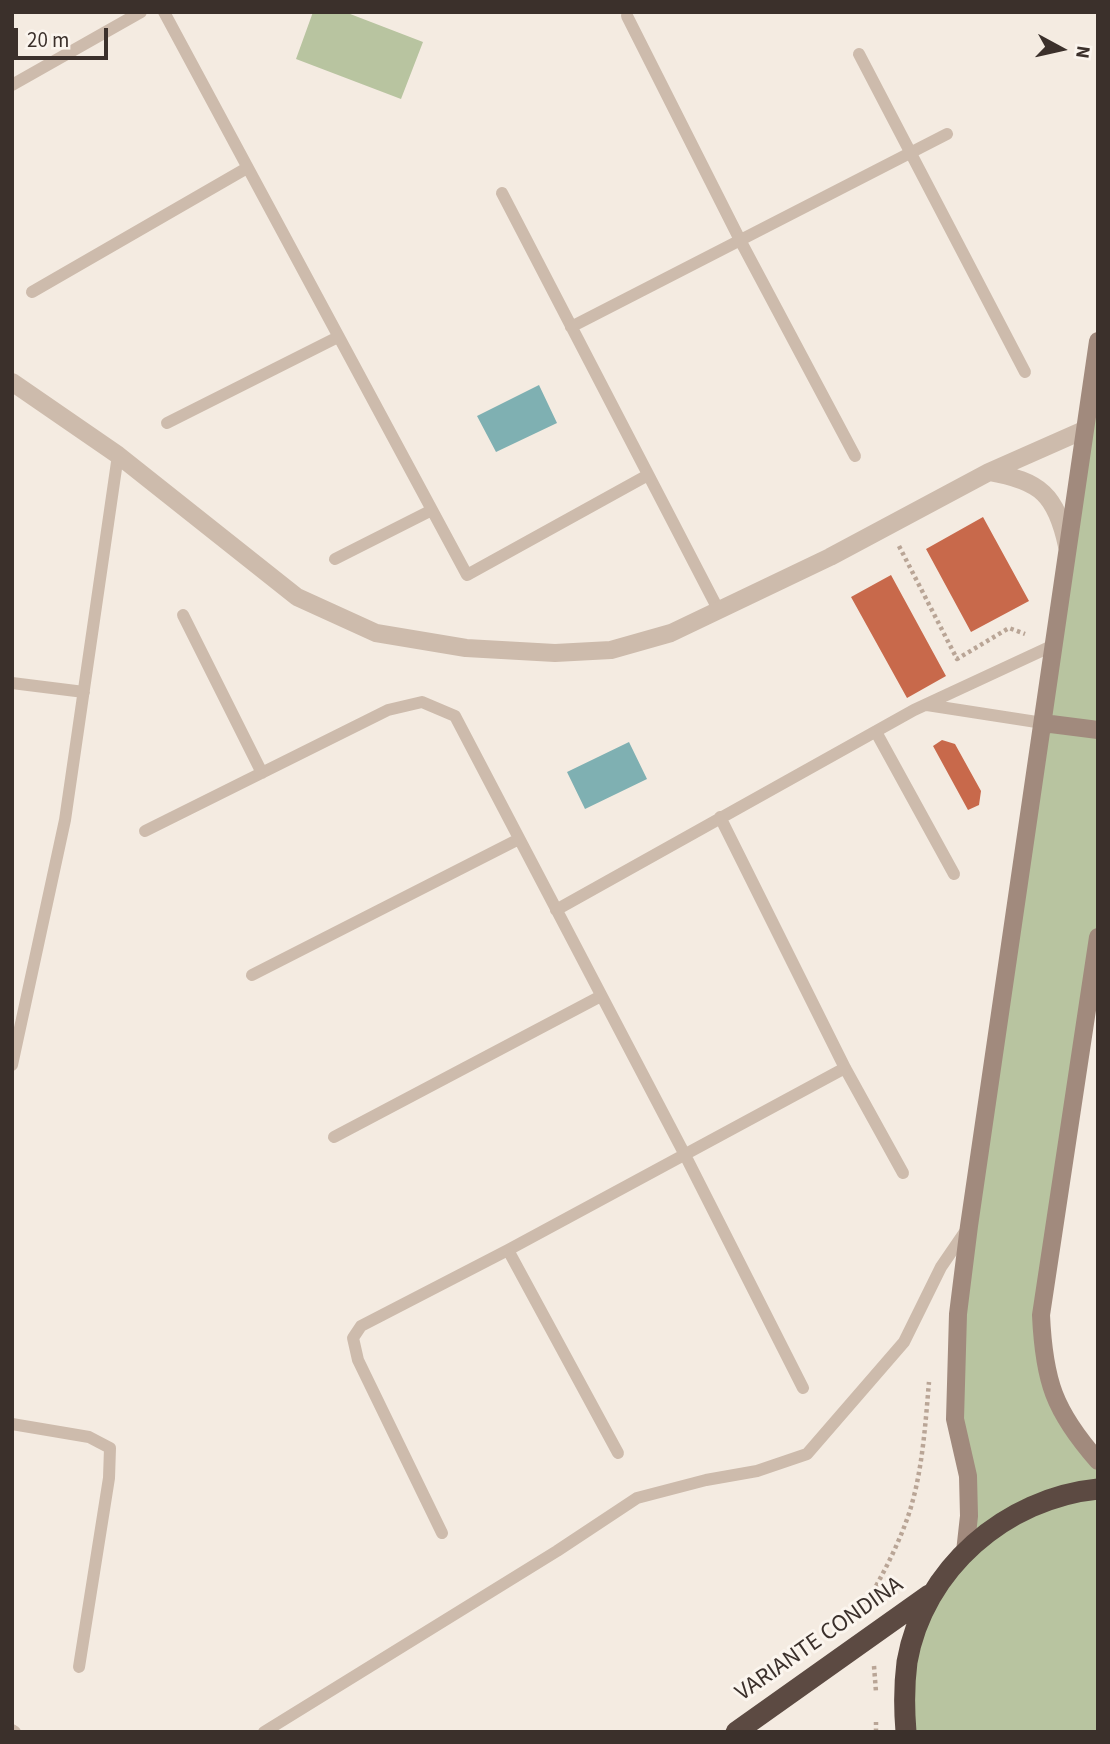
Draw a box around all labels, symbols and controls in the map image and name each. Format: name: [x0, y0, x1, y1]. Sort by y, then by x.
scale bar: [18, 14, 112, 58]
north arrow: [1026, 14, 1096, 84]
text: 20 m: [27, 25, 69, 55]
text: N: [1068, 44, 1097, 60]
street label: VARIANTE CONDINA: [731, 1571, 909, 1709]

